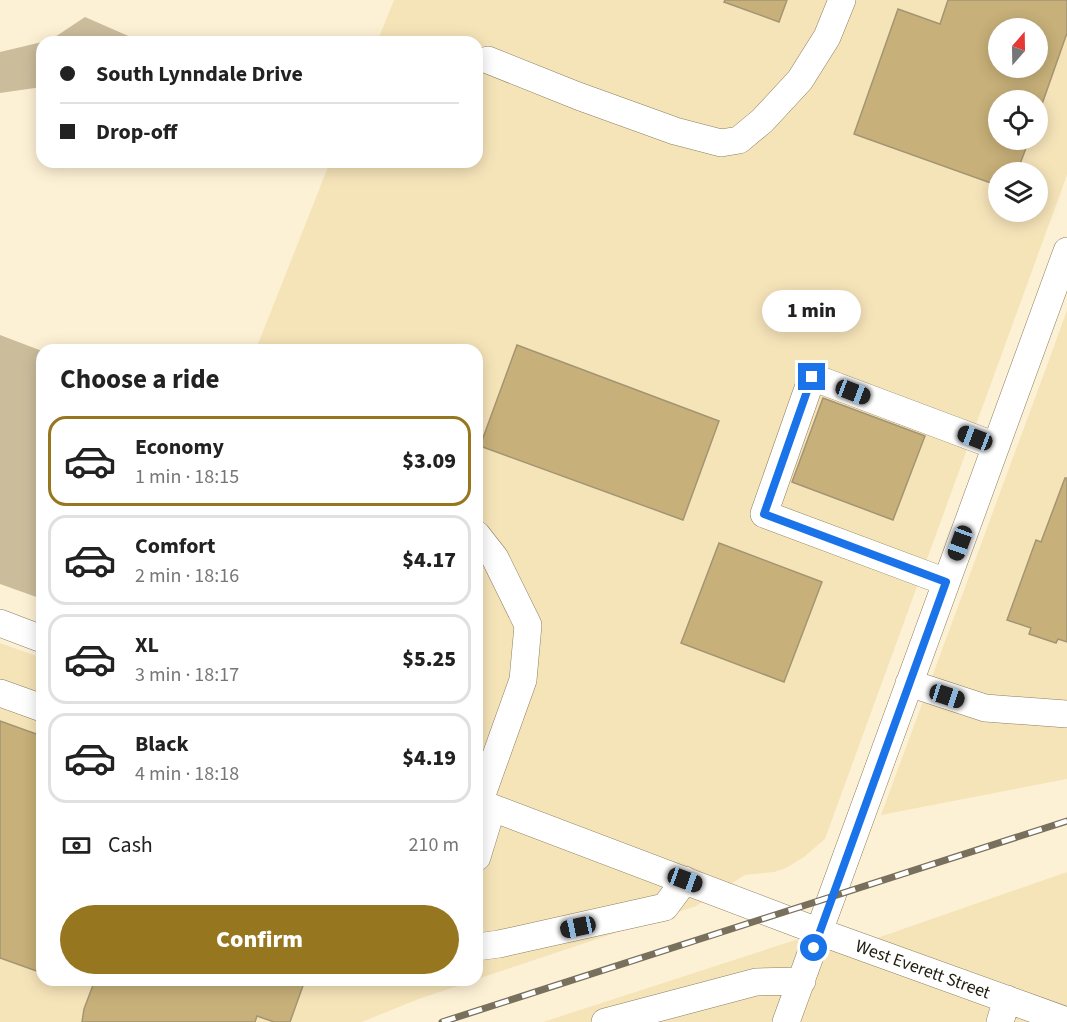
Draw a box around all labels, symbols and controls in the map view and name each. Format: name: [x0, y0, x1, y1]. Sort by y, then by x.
north arrow: [988, 18, 1048, 78]
map controls: [988, 18, 1048, 222]
text: South Lynndale Drive: [96, 58, 303, 90]
button: locate: [988, 90, 1048, 150]
text: Drop-off: [96, 116, 177, 148]
button: layers: [988, 162, 1048, 222]
callout: 1 min: [762, 290, 862, 332]
text: 1 min: [787, 297, 836, 325]
text: Choose a ride: [60, 360, 220, 399]
route end: [798, 363, 825, 390]
car: [833, 377, 873, 407]
car: [955, 423, 995, 453]
text: Economy: [135, 431, 224, 463]
icon: car: [63, 434, 117, 488]
text: $3.09: [402, 445, 456, 477]
text: 1 min · 18:15: [135, 463, 239, 491]
car: [945, 523, 975, 563]
text: Comfort: [135, 530, 216, 562]
icon: car: [63, 533, 117, 587]
text: $4.17: [402, 544, 456, 576]
text: 2 min · 18:16: [135, 562, 239, 590]
text: XL: [135, 629, 159, 661]
icon: car: [63, 632, 117, 686]
text: $5.25: [402, 643, 456, 675]
text: 3 min · 18:17: [135, 661, 239, 689]
car: [927, 682, 967, 710]
text: Black: [135, 728, 189, 760]
icon: car: [63, 731, 117, 785]
text: $4.19: [402, 742, 456, 774]
text: 4 min · 18:18: [135, 760, 239, 788]
icon: cash: [60, 829, 93, 862]
text: Cash: [108, 829, 153, 861]
text: 210 m: [409, 831, 459, 859]
car: [665, 865, 705, 895]
button: Confirm: [60, 905, 459, 974]
car: [559, 914, 597, 940]
street label: West Everett Street: [852, 933, 994, 1005]
route start: [800, 934, 827, 961]

